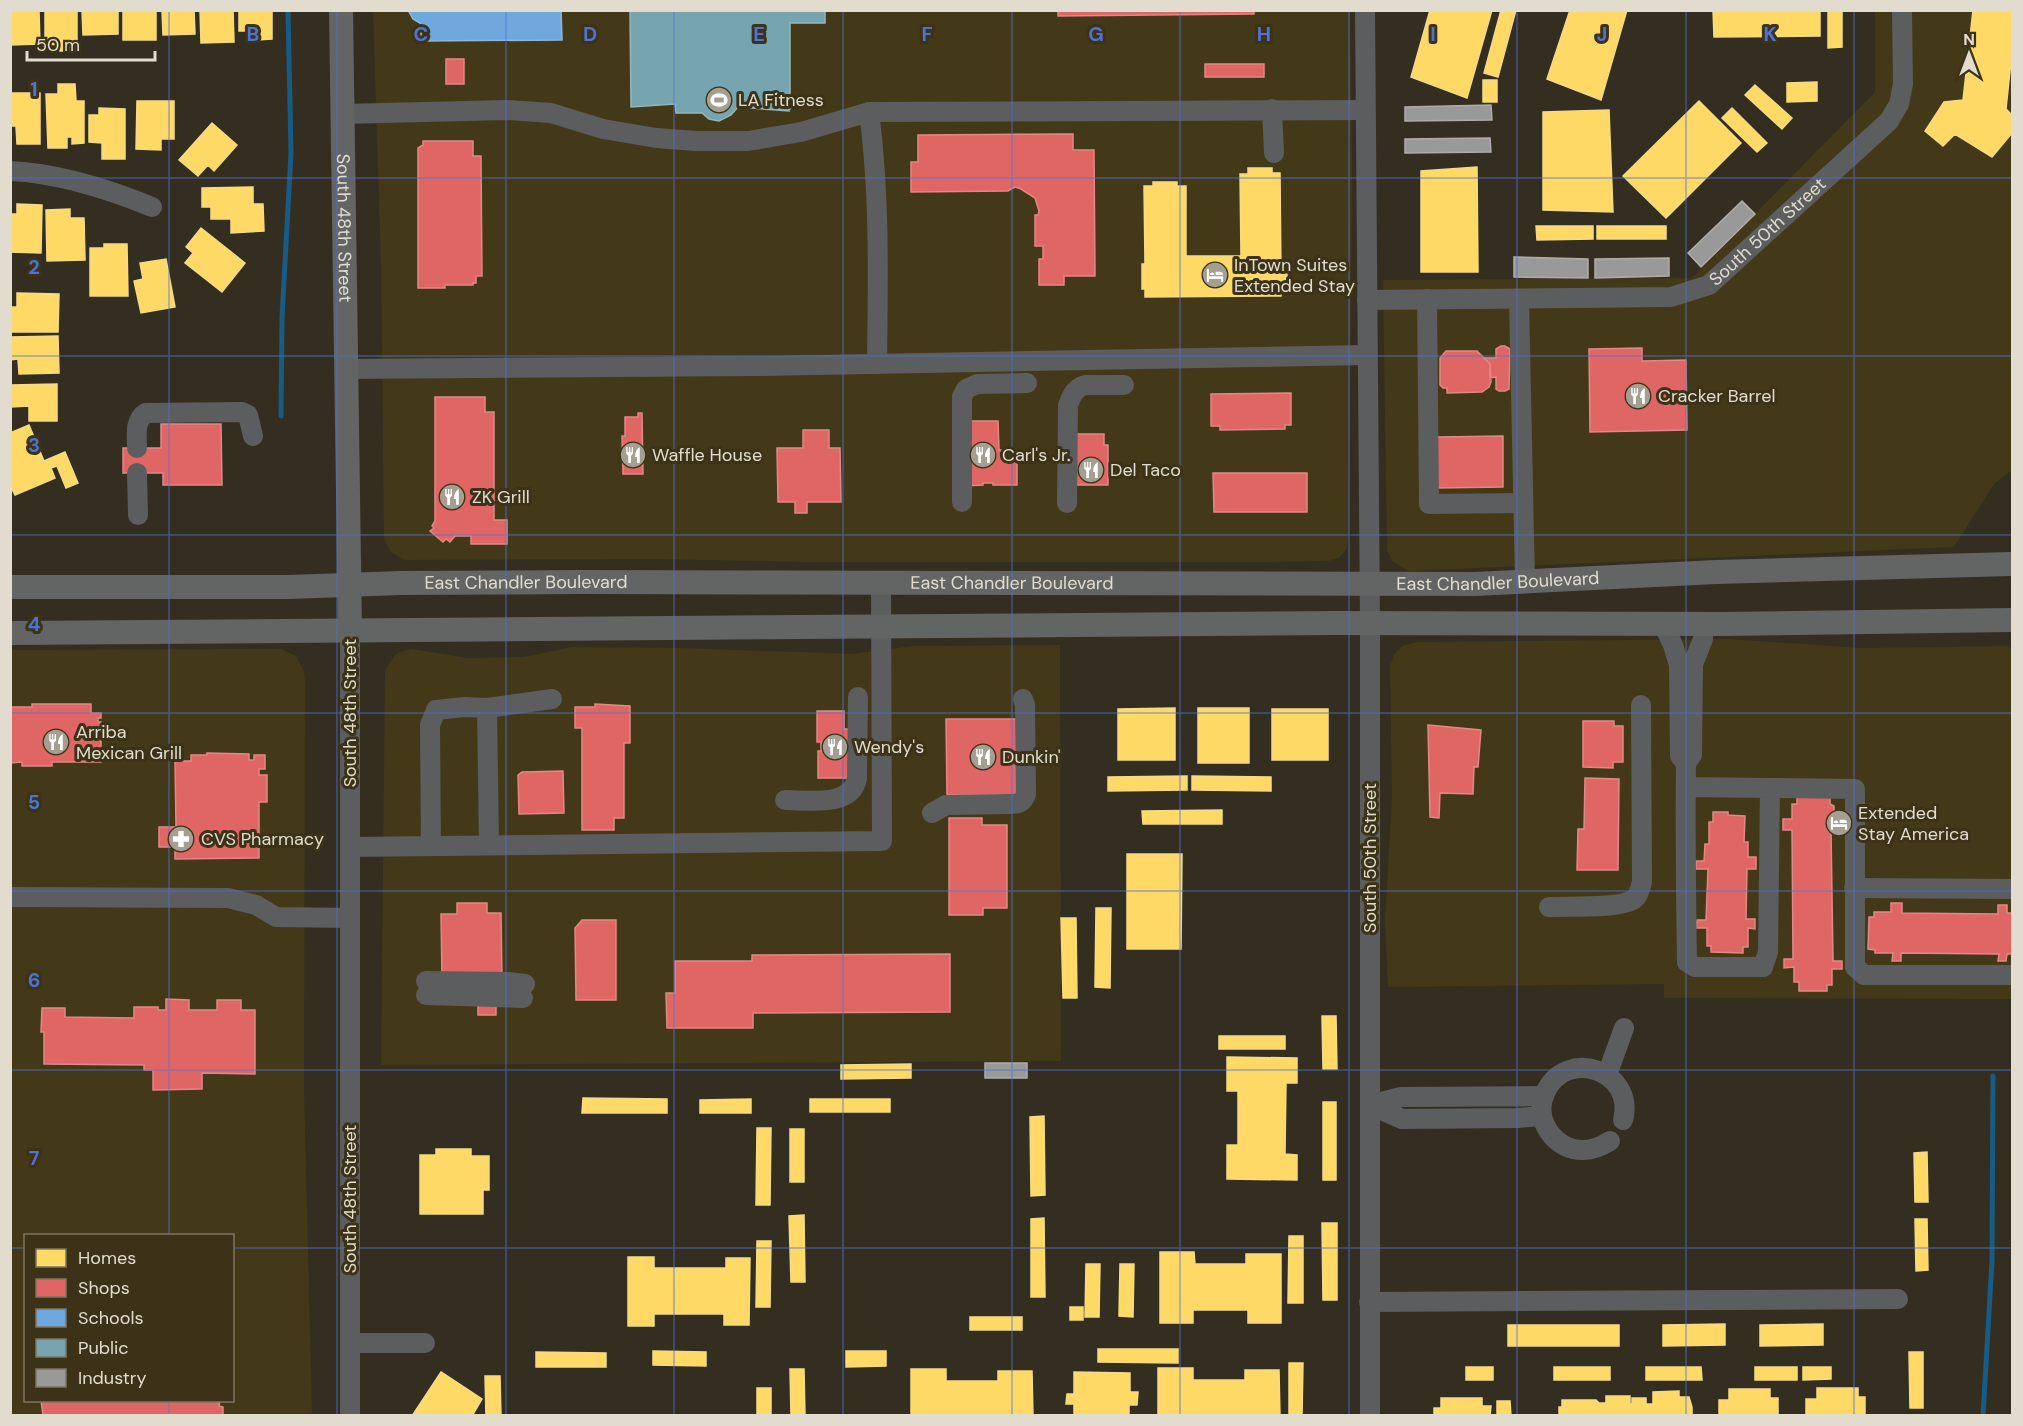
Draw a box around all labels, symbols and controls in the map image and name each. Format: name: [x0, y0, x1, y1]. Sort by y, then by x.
text: B: [247, 21, 259, 47]
text: C: [414, 21, 428, 47]
text: D: [583, 21, 597, 47]
text: E: [753, 21, 765, 47]
text: F: [921, 21, 933, 47]
text: G: [1088, 21, 1104, 47]
text: H: [1257, 21, 1271, 47]
text: I: [1430, 21, 1436, 47]
text: J: [1597, 21, 1607, 47]
text: K: [1763, 21, 1777, 47]
scale bar: [27, 24, 154, 62]
north arrow: [1939, 24, 1999, 84]
text: N: [1963, 29, 1975, 50]
text: 50 m: [36, 33, 80, 57]
text: 1: [30, 76, 38, 102]
sports icon: LA Fitness: [704, 85, 734, 115]
place label: LA Fitness: [738, 88, 824, 112]
street label: South 48th Street: [331, 153, 357, 303]
street label: South 50th Street: [1704, 172, 1831, 291]
place label: InTown Suites Extended Stay: [1234, 253, 1355, 298]
text: 2: [28, 254, 40, 280]
hotel icon: InTown Suites Extended Stay: [1200, 260, 1230, 290]
restaurant icon: Cracker Barrel: [1623, 381, 1653, 411]
place label: Cracker Barrel: [1658, 384, 1776, 408]
text: 3: [28, 432, 40, 458]
restaurant icon: Waffle House: [618, 440, 648, 470]
restaurant icon: Carl's Jr.: [968, 440, 998, 470]
place label: Waffle House: [652, 443, 762, 467]
place label: Carl's Jr.: [1002, 443, 1071, 467]
restaurant icon: Del Taco: [1076, 455, 1106, 485]
place label: Del Taco: [1110, 458, 1181, 482]
restaurant icon: ZK Grill: [437, 482, 467, 512]
place label: ZK Grill: [472, 485, 530, 509]
street label: East Chandler Boulevard: [1396, 566, 1600, 596]
street label: East Chandler Boulevard: [424, 570, 628, 595]
street label: East Chandler Boulevard: [910, 571, 1114, 595]
text: 4: [28, 611, 41, 637]
street label: South 48th Street: [338, 639, 362, 787]
place label: Arriba Mexican Grill: [76, 720, 182, 765]
restaurant icon: Arriba Mexican Grill: [41, 727, 71, 757]
restaurant icon: Wendy's: [820, 732, 850, 762]
place label: Wendy's: [854, 735, 924, 759]
restaurant icon: Dunkin': [968, 742, 998, 772]
place label: Dunkin': [1002, 745, 1061, 769]
street label: South 50th Street: [1358, 783, 1382, 933]
text: 5: [28, 789, 40, 815]
place label: Extended Stay America: [1858, 801, 1969, 846]
hotel icon: Extended Stay America: [1824, 808, 1854, 838]
pharmacy icon: CVS Pharmacy: [166, 824, 196, 854]
place label: CVS Pharmacy: [201, 827, 324, 851]
text: 6: [28, 967, 40, 993]
street label: South 48th Street: [338, 1125, 362, 1273]
text: 7: [29, 1145, 40, 1171]
legend: [24, 1234, 234, 1402]
text: Homes: [78, 1246, 136, 1270]
text: Shops: [78, 1276, 130, 1300]
text: Schools: [78, 1306, 143, 1330]
text: Public: [78, 1336, 129, 1360]
text: Industry: [78, 1366, 147, 1390]

